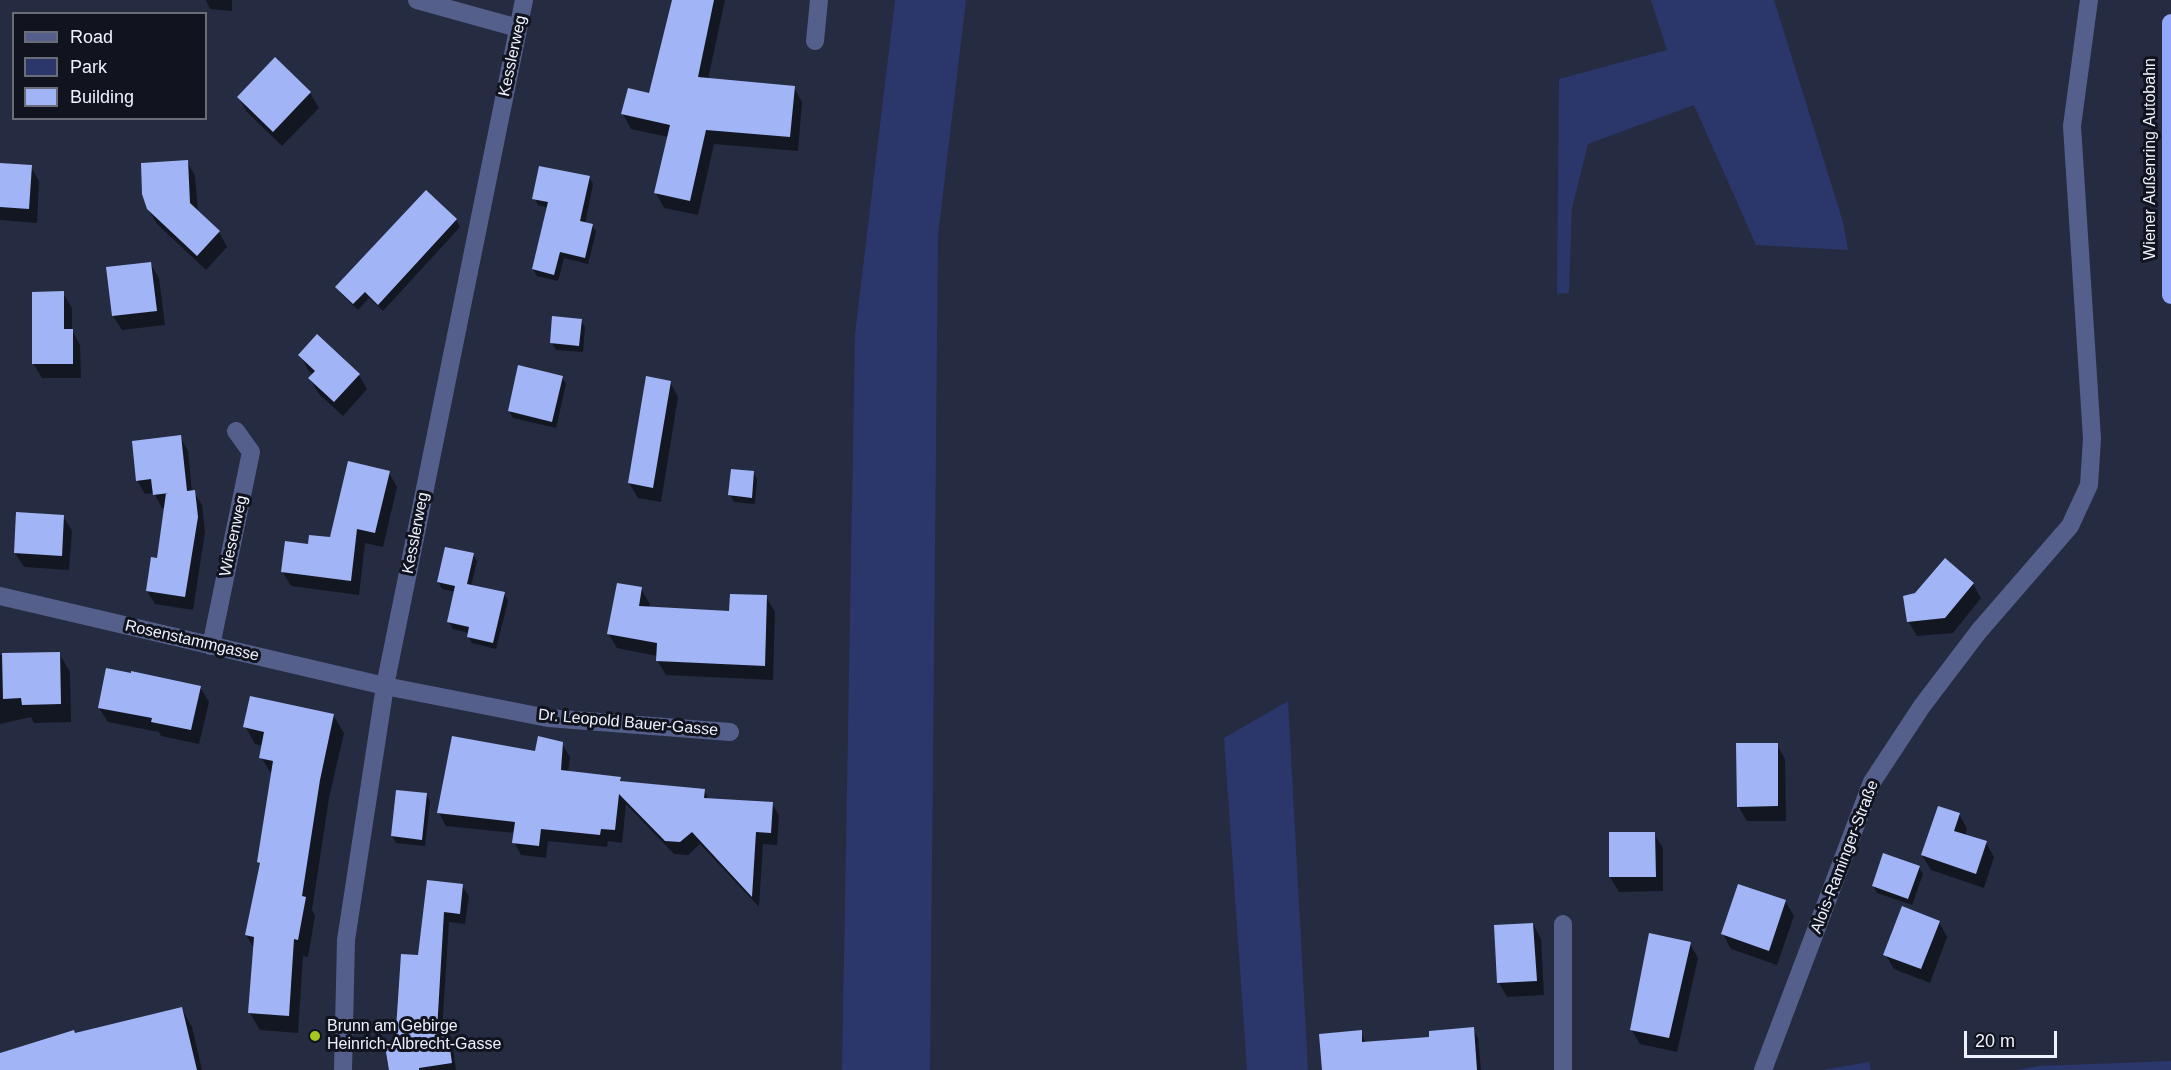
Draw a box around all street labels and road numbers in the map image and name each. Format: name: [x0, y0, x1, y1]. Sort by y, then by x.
street label: Kesslerweg: [495, 14, 531, 98]
street label: Wiener Außenring Autobahn: [2141, 58, 2161, 260]
street label: Kesslerweg: [399, 491, 433, 575]
street label: Wiesenweg: [216, 494, 252, 578]
street label: Rosenstammgasse: [123, 616, 261, 666]
street label: Dr. Leopold Bauer-Gasse: [537, 706, 719, 740]
street label: Alois-Raminger-Straße: [1807, 778, 1883, 936]

